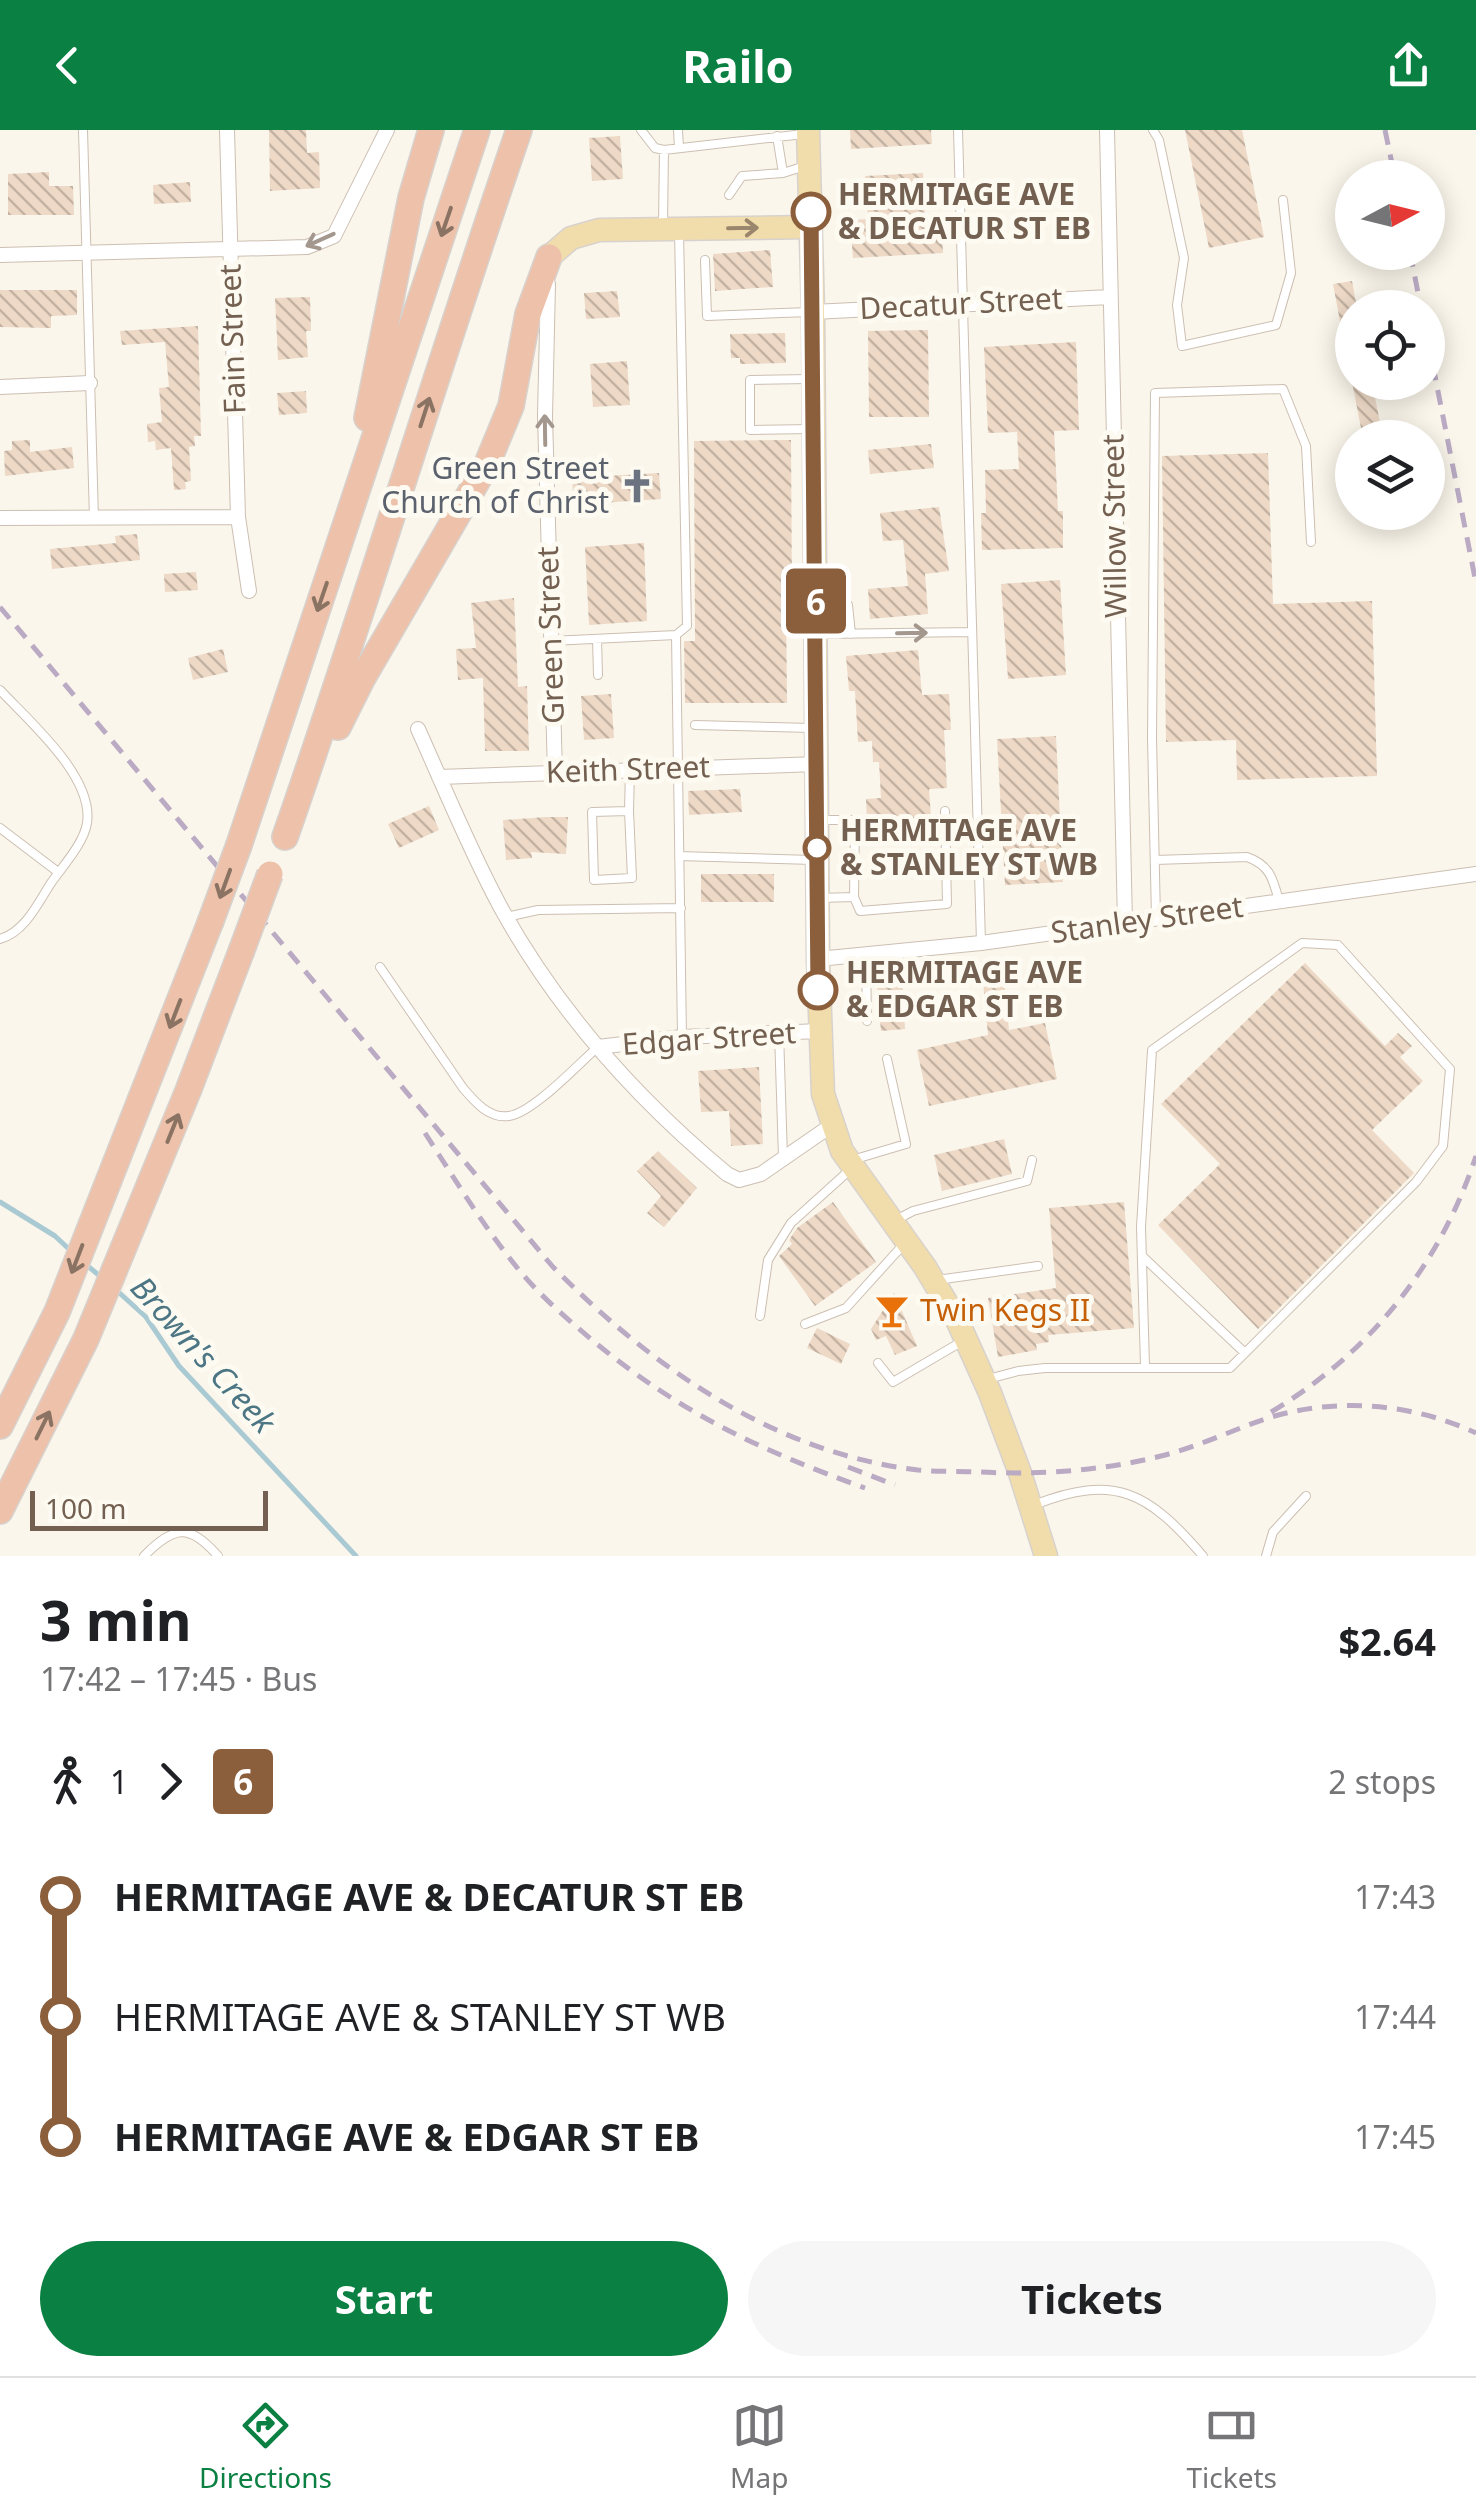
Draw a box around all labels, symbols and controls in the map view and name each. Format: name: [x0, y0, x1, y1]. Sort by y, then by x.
text: Railo: [682, 35, 794, 96]
icon: back: [40, 38, 95, 93]
icon: share: [1381, 38, 1436, 93]
north arrow: [1335, 160, 1445, 270]
map controls: [1335, 160, 1445, 530]
place label: HERMITAGE AVE & DECATUR ST EB: [838, 173, 1091, 248]
marker: HERMITAGE AVE & DECATUR ST EB: [792, 193, 830, 231]
one-way arrow: [436, 206, 454, 237]
one-way arrow: [726, 218, 759, 238]
one-way arrow: [306, 232, 336, 250]
street label: Fain Street: [208, 263, 255, 415]
street label: Decatur Street: [858, 277, 1064, 328]
button: locate: [1335, 290, 1445, 400]
one-way arrow: [417, 397, 435, 428]
one-way arrow: [536, 415, 555, 447]
button: layers: [1335, 420, 1445, 530]
street label: Willow Street: [1091, 434, 1136, 618]
place label: Green Street Church of Christ: [381, 447, 609, 522]
church icon: Green Street Church of Christ: [618, 467, 656, 505]
street label: Green Street: [526, 545, 573, 725]
line badge: 6: [784, 568, 848, 634]
text: 6: [806, 578, 826, 625]
one-way arrow: [312, 581, 330, 613]
one-way arrow: [894, 624, 927, 642]
street label: Keith Street: [545, 745, 711, 792]
place label: HERMITAGE AVE & STANLEY ST WB: [840, 809, 1098, 884]
marker: HERMITAGE AVE & STANLEY ST WB: [804, 835, 830, 861]
one-way arrow: [215, 868, 233, 899]
street label: Stanley Street: [1048, 885, 1246, 952]
place label: HERMITAGE AVE & EDGAR ST EB: [846, 951, 1083, 1026]
marker: HERMITAGE AVE & EDGAR ST EB: [799, 971, 837, 1009]
one-way arrow: [165, 999, 183, 1029]
street label: Edgar Street: [620, 1011, 797, 1064]
one-way arrow: [165, 1113, 183, 1144]
one-way arrow: [67, 1242, 85, 1273]
water label: Brown's Creek: [122, 1266, 287, 1443]
place label: Twin Kegs II: [920, 1289, 1090, 1330]
bar icon: Twin Kegs II: [873, 1292, 911, 1330]
one-way arrow: [34, 1411, 53, 1440]
scale bar: [30, 1486, 268, 1530]
text: 100 m: [45, 1489, 127, 1527]
text: 3 min: [40, 1582, 192, 1657]
text: $2.64: [1338, 1615, 1436, 1667]
text: 17:42 – 17:45 · Bus: [40, 1657, 317, 1700]
icon: walk: [40, 1754, 95, 1809]
icon: forward: [143, 1754, 198, 1809]
text: 6: [233, 1758, 253, 1805]
text: 1: [110, 1760, 128, 1803]
text: 2 stops: [1328, 1760, 1436, 1803]
text: HERMITAGE AVE & DECATUR ST EB: [114, 1870, 744, 1922]
text: 17:43: [1354, 1875, 1436, 1918]
text: HERMITAGE AVE & STANLEY ST WB: [114, 1990, 726, 2042]
text: 17:44: [1354, 1995, 1436, 2038]
text: HERMITAGE AVE & EDGAR ST EB: [114, 2110, 699, 2162]
text: 17:45: [1354, 2115, 1436, 2158]
button: Start: [40, 2241, 728, 2356]
button: Tickets: [748, 2241, 1436, 2356]
tab: Directions: [199, 2398, 332, 2496]
tab: Map: [730, 2398, 788, 2496]
tab: Tickets: [1186, 2398, 1277, 2496]

